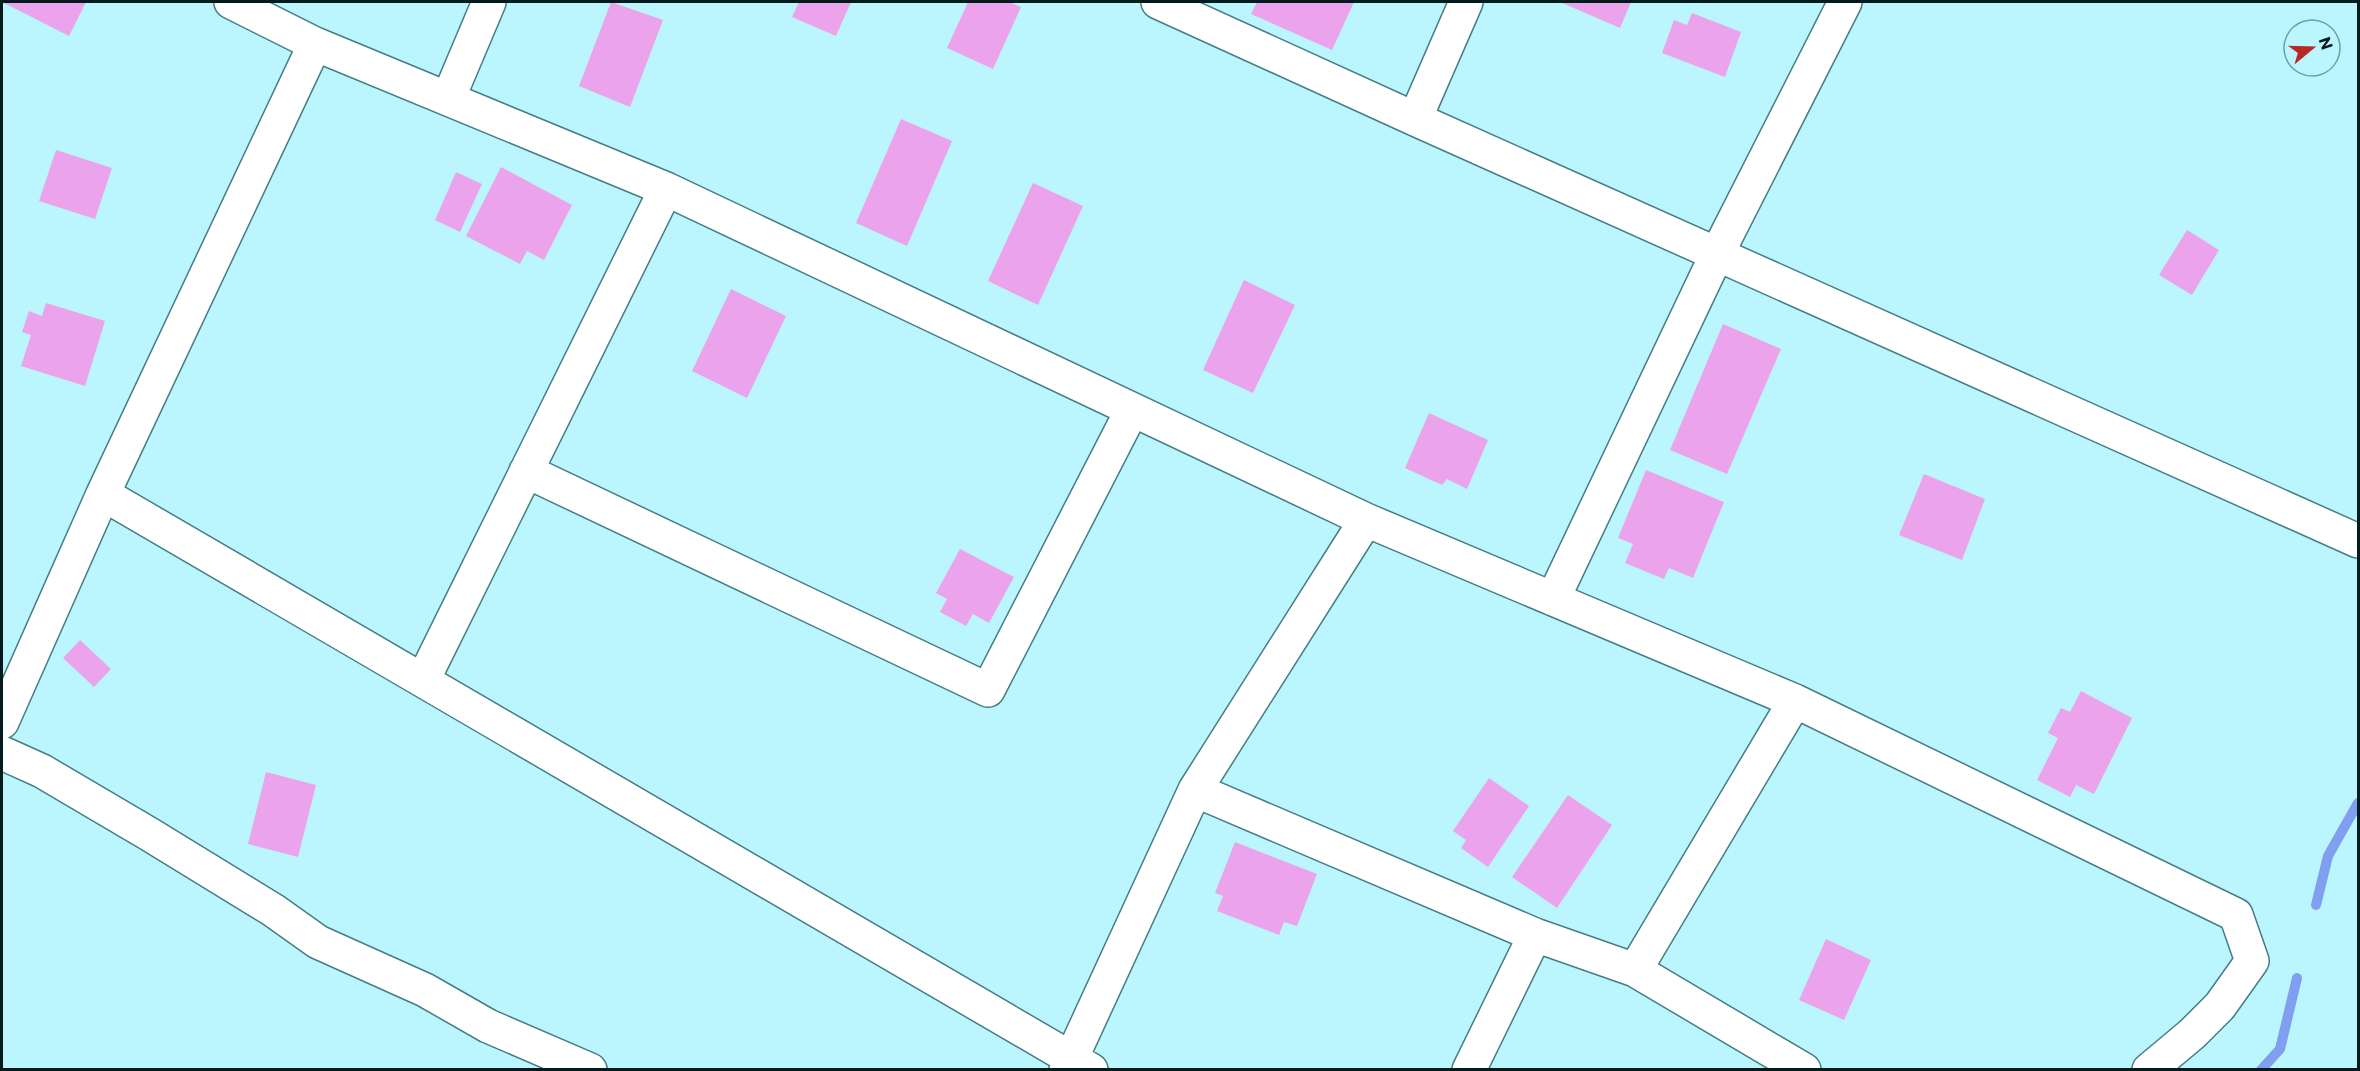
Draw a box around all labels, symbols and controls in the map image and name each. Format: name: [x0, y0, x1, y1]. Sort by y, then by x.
north arrow: [2282, 18, 2342, 78]
text: N: [2316, 34, 2338, 52]

